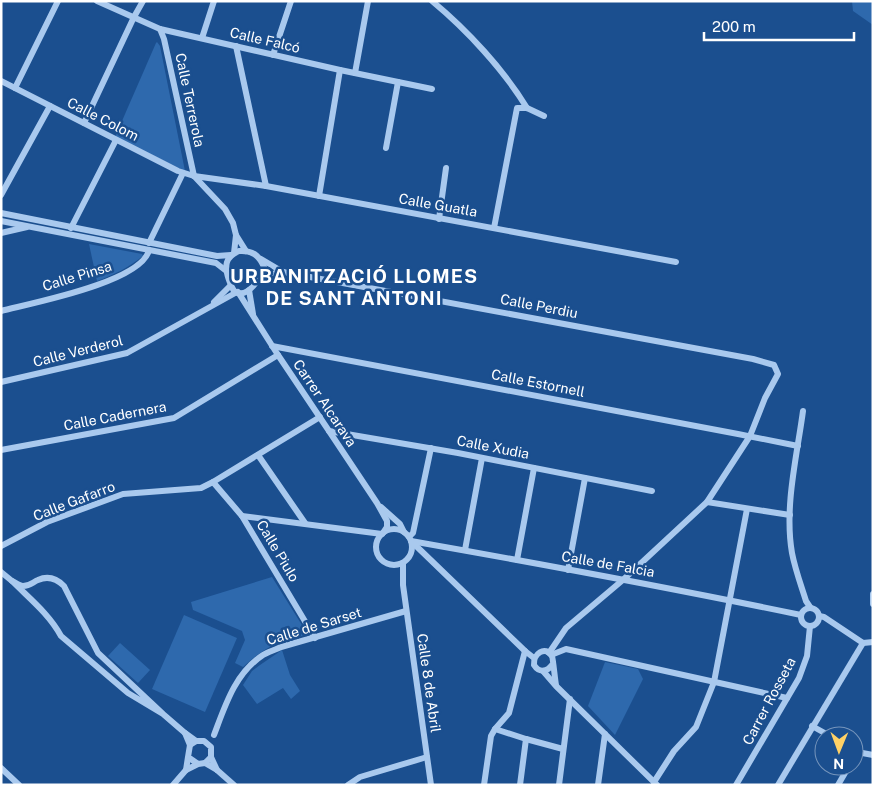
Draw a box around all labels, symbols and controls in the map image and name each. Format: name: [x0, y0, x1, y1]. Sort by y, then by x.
scale bar: [704, 10, 854, 42]
text: 200 m: [712, 18, 756, 35]
street label: Calle Falcó: [228, 24, 302, 56]
street label: Calle Terrerola: [172, 52, 208, 148]
street label: Calle Colom: [65, 94, 141, 144]
street label: Calle Guatla: [397, 190, 479, 220]
street label: Calle Pinsa: [40, 258, 114, 294]
district label: URBANITZACIÓ LLOMES DE SANT ANTONI: [230, 265, 478, 309]
street label: Calle Perdiu: [499, 291, 579, 321]
street label: Calle Verderol: [31, 332, 125, 370]
street label: Carrer Alcarava: [290, 356, 360, 450]
street label: Calle Estornell: [490, 366, 586, 400]
street label: Calle Cadernera: [62, 398, 168, 434]
street label: Calle Xudia: [455, 432, 531, 462]
street label: Calle Gafarro: [31, 478, 117, 524]
street label: Calle Piulo: [253, 517, 303, 585]
street label: Calle de Falcia: [560, 548, 656, 580]
street label: Calle de Sarset: [265, 604, 363, 648]
street label: Calle 8 de Abril: [414, 632, 444, 734]
street label: Carrer Rosseta: [739, 654, 799, 748]
north arrow: [814, 726, 864, 776]
text: N: [833, 756, 844, 772]

